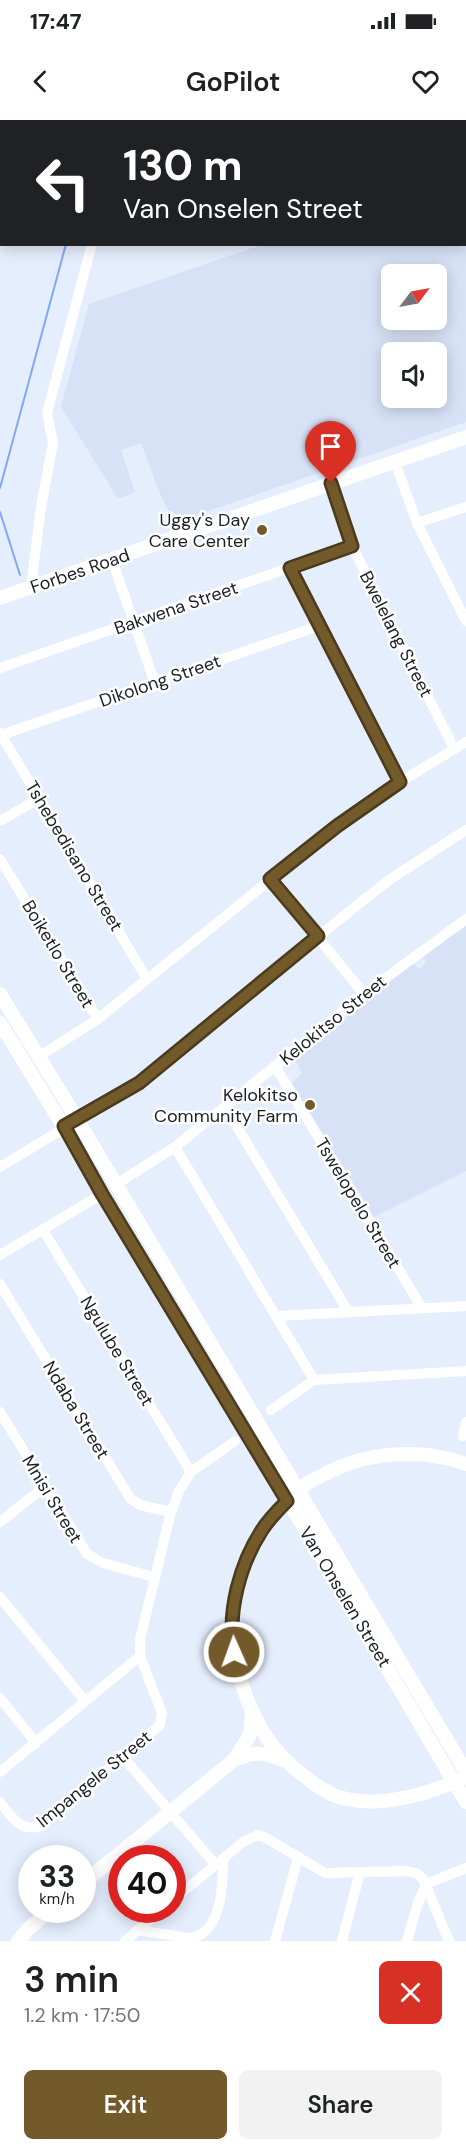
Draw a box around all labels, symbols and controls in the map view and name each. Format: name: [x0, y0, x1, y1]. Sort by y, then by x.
text: 17:47: [30, 7, 82, 36]
text: GoPilot: [186, 64, 280, 99]
icon: back: [24, 65, 57, 98]
icon: heart: [409, 65, 442, 98]
text: 130 m: [123, 138, 243, 193]
icon: left: [24, 144, 102, 222]
text: Van Onselen Street: [123, 191, 363, 226]
north arrow: [381, 264, 447, 330]
map controls: [381, 264, 447, 408]
button: sound: [381, 342, 447, 408]
pin: [305, 421, 356, 483]
icon: arrive: [314, 430, 347, 463]
place label: Uggy's Day Care Center: [149, 508, 250, 553]
marker: Uggy's Day Care Center: [255, 523, 269, 537]
street label: Forbes Road: [27, 543, 133, 599]
street label: Bwelelang Street: [354, 567, 438, 701]
street label: Bakwena Street: [111, 576, 241, 640]
street label: Dikolong Street: [96, 649, 224, 713]
street label: Tshebedisano Street: [20, 776, 128, 936]
street label: Boiketlo Street: [16, 896, 100, 1012]
street label: Kelokitso Street: [275, 970, 391, 1070]
place label: Kelokitso Community Farm: [154, 1083, 298, 1128]
marker: Kelokitso Community Farm: [303, 1098, 317, 1112]
street label: Tswelopelo Street: [310, 1133, 406, 1273]
street label: Ngulube Street: [75, 1291, 159, 1411]
street label: Ndaba Street: [37, 1357, 115, 1463]
street label: Mnisi Street: [16, 1450, 88, 1548]
street label: Van Onselen Street: [294, 1522, 396, 1672]
position arrow: [202, 1620, 266, 1684]
street label: Impangele Street: [31, 1725, 157, 1833]
speed limit sign: 40: [108, 1845, 186, 1923]
text: 33: [39, 1857, 75, 1896]
text: km/h: [39, 1889, 75, 1909]
text: 3 min: [24, 1956, 119, 2003]
button: close: [379, 1961, 442, 2024]
text: 1.2 km · 17:50: [24, 2002, 140, 2028]
button: Exit: [24, 2070, 227, 2139]
button: Share: [239, 2070, 442, 2139]

